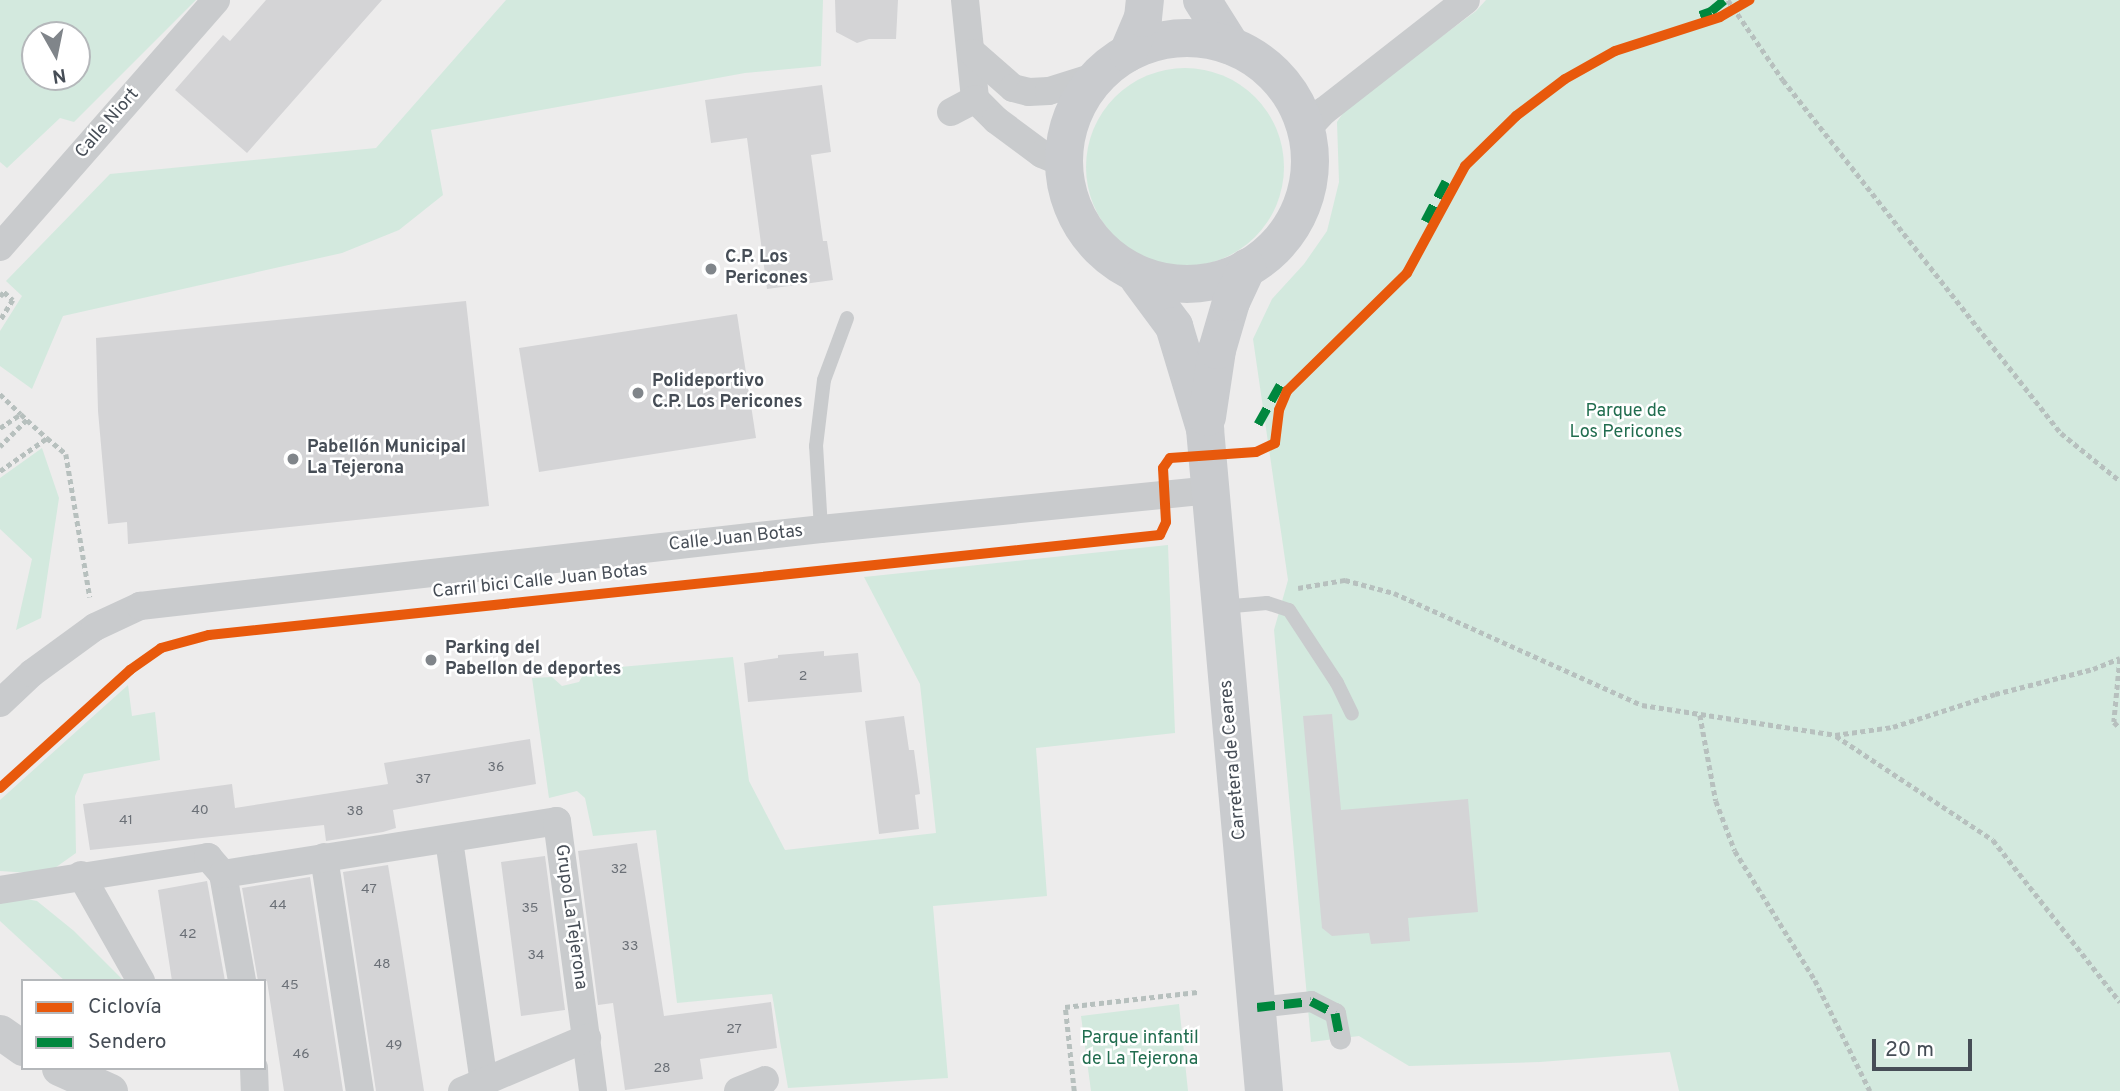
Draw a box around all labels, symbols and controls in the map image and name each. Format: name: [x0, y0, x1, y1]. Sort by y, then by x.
north arrow: [21, 21, 91, 91]
text: N: [50, 62, 68, 88]
street label: Calle Niort: [72, 85, 144, 163]
place label: C.P. Los Pericones: [725, 248, 808, 290]
marker: C.P. Los Pericones: [703, 261, 719, 277]
place label: Polideportivo C.P. Los Pericones: [652, 372, 803, 414]
marker: Polideportivo C.P. Los Pericones: [630, 385, 646, 401]
park label: Parque de Los Pericones: [1570, 402, 1682, 444]
place label: Pabellón Municipal La Tejerona: [307, 438, 466, 480]
marker: Pabellón Municipal La Tejerona: [285, 451, 301, 467]
street label: Calle Juan Botas: [668, 521, 804, 557]
street label: Carril bici Calle Juan Botas: [431, 560, 649, 604]
place label: Parking del Pabellon de deportes: [445, 639, 621, 682]
marker: Parking del Pabellon de deportes: [423, 652, 439, 668]
house number: 2: [799, 669, 807, 685]
street label: Carretera de Ceares: [1216, 679, 1252, 841]
house number: 36: [488, 760, 504, 776]
house number: 37: [415, 772, 431, 788]
house number: 40: [191, 803, 209, 819]
house number: 38: [347, 804, 363, 820]
house number: 41: [119, 813, 133, 829]
street label: Grupo La Tejerona: [549, 843, 591, 991]
house number: 32: [611, 862, 627, 878]
house number: 47: [361, 882, 377, 898]
house number: 44: [269, 898, 287, 914]
house number: 35: [521, 901, 539, 917]
house number: 42: [179, 927, 197, 943]
house number: 33: [622, 939, 638, 955]
house number: 34: [527, 948, 545, 964]
house number: 48: [373, 957, 391, 973]
house number: 45: [281, 978, 299, 994]
legend: [21, 979, 266, 1070]
text: Ciclovía: [88, 994, 162, 1021]
house number: 27: [726, 1022, 742, 1038]
scale bar: [1875, 1024, 1975, 1068]
text: Sendero: [88, 1029, 167, 1056]
park label: Parque infantil de La Tejerona: [1081, 1029, 1199, 1072]
text: 20 m: [1885, 1037, 1934, 1064]
house number: 49: [386, 1038, 402, 1054]
house number: 46: [292, 1047, 310, 1063]
house number: 28: [653, 1061, 671, 1077]

